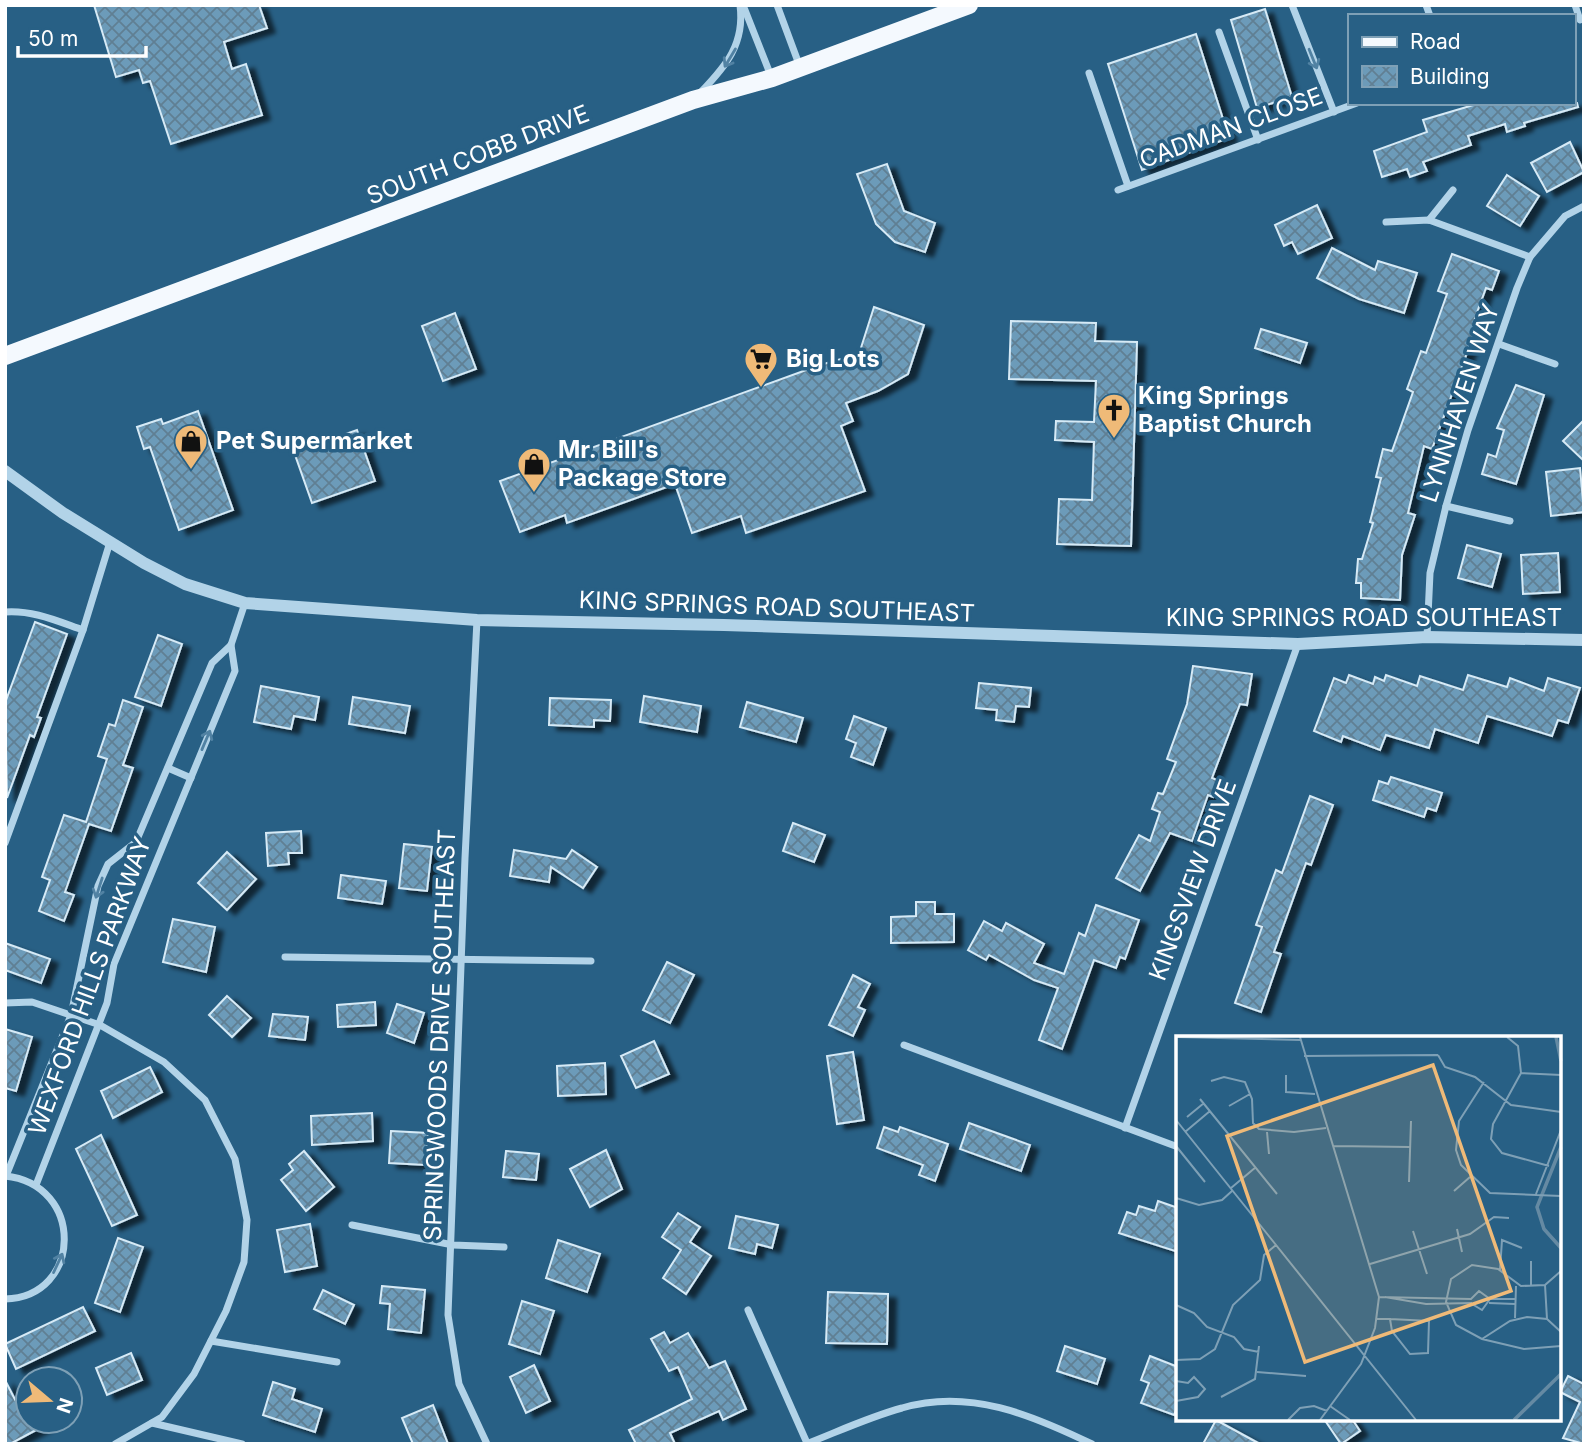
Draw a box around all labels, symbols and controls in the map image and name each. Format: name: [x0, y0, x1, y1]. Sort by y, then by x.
scale bar: [18, 14, 145, 58]
legend: [1348, 14, 1575, 105]
text: 50 m: [28, 26, 78, 51]
text: Road: [1410, 29, 1461, 54]
one-way arrow: [1307, 47, 1320, 69]
one-way arrow: [722, 48, 736, 68]
text: Building: [1410, 64, 1490, 89]
street label: CADMAN CLOSE: [1135, 81, 1326, 174]
street label: SOUTH COBB DRIVE: [362, 99, 593, 210]
street label: LYNNHAVEN WAY: [1414, 300, 1505, 506]
supermarket icon: Big Lots: [742, 340, 780, 389]
place label: Big Lots: [786, 344, 880, 373]
place label: King Springs Baptist Church: [1138, 381, 1312, 438]
church icon: King Springs Baptist Church: [1095, 391, 1133, 440]
shop icon: Pet Supermarket: [172, 422, 210, 471]
place label: Pet Supermarket: [216, 426, 413, 455]
place label: Mr. Bill's Package Store: [558, 435, 727, 492]
shop icon: Mr. Bill's Package Store: [515, 445, 553, 494]
street label: KING SPRINGS ROAD SOUTHEAST: [578, 585, 976, 628]
street label: KING SPRINGS ROAD SOUTHEAST: [1166, 603, 1562, 632]
one-way arrow: [201, 729, 214, 751]
street label: KINGSVIEW DRIVE: [1143, 775, 1242, 984]
street label: SPRINGWOODS DRIVE SOUTHEAST: [418, 829, 461, 1241]
street label: WEXFORD HILLS PARKWAY: [22, 833, 157, 1139]
one-way arrow: [92, 876, 104, 898]
inset map: [1176, 1036, 1561, 1421]
one-way arrow: [52, 1253, 65, 1274]
north arrow: [14, 1365, 84, 1435]
text: N: [51, 1395, 78, 1416]

